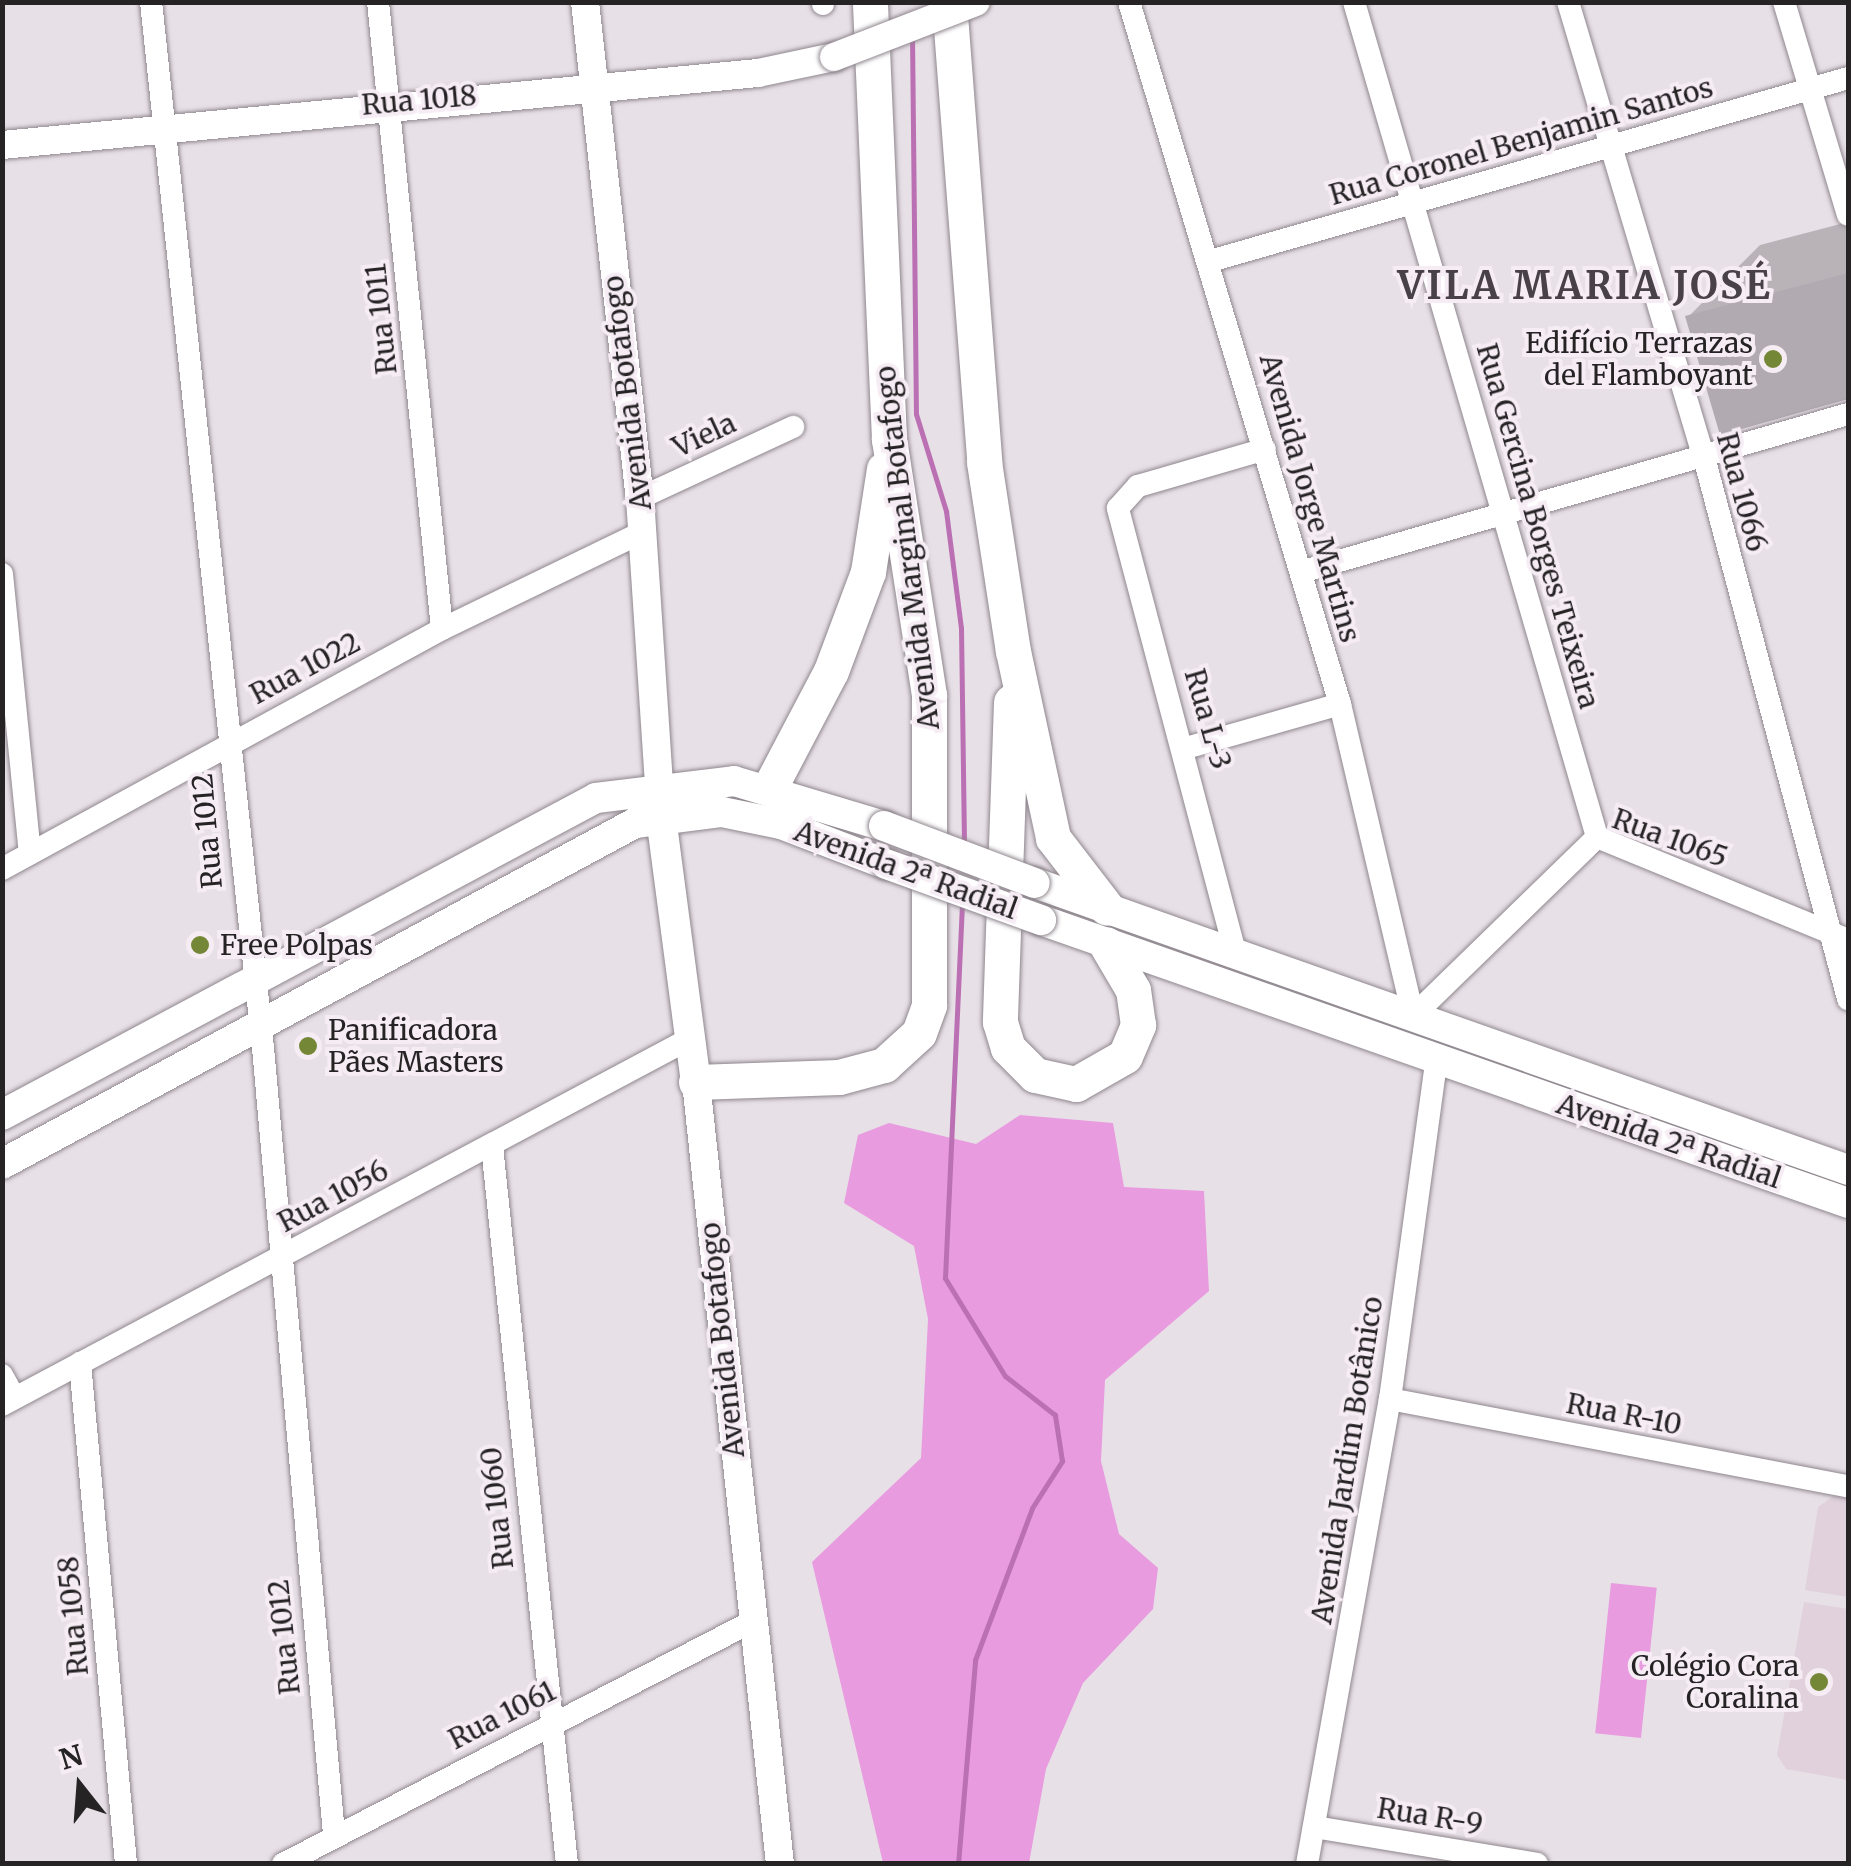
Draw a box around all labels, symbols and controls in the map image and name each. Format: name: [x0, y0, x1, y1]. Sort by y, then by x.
street label: Rua Coronel Benjamin Santos: [1325, 70, 1717, 212]
street label: Rua 1018: [360, 78, 478, 122]
street label: Rua 1011: [358, 262, 404, 376]
district label: VILA MARIA JOSÉ: [1398, 263, 1772, 309]
street label: Avenida Botafogo: [596, 274, 658, 512]
place label: Edifício Terrazas del Flamboyant: [1525, 326, 1753, 392]
street label: Rua Gercina Borges Teixeira: [1470, 340, 1606, 712]
marker: Edifício Terrazas del Flamboyant: [1762, 348, 1784, 370]
street label: Avenida Jorge Martins: [1253, 350, 1367, 646]
street label: Avenida Marginal Botafogo: [868, 364, 946, 732]
street label: Viela: [667, 406, 741, 464]
street label: Rua 1066: [1710, 429, 1774, 555]
street label: Rua 1022: [244, 625, 366, 711]
street label: Rua L-3: [1178, 665, 1238, 773]
street label: Rua 1012: [185, 772, 229, 890]
street label: Rua 1065: [1608, 802, 1732, 874]
street label: Avenida 2ª Radial: [790, 814, 1022, 926]
place label: Free Polpas: [220, 928, 373, 962]
marker: Free Polpas: [189, 934, 211, 956]
place label: Panificadora Pães Masters: [328, 1013, 504, 1079]
marker: Panificadora Pães Masters: [297, 1035, 319, 1057]
street label: Avenida 2ª Radial: [1553, 1087, 1785, 1195]
street label: Rua 1056: [272, 1153, 394, 1239]
street label: Avenida Botafogo: [693, 1221, 751, 1459]
street label: Avenida Jardim Botânico: [1305, 1294, 1389, 1626]
street label: Rua R-10: [1564, 1386, 1684, 1442]
street label: Rua 1060: [474, 1445, 520, 1571]
street label: Rua 1058: [51, 1555, 95, 1677]
street label: Rua 1012: [261, 1578, 307, 1696]
place label: Colégio Cora Coralina: [1631, 1649, 1799, 1715]
marker: Colégio Cora Coralina: [1808, 1671, 1830, 1693]
street label: Rua 1061: [443, 1674, 561, 1756]
north arrow: [30, 1736, 130, 1836]
text: N: [55, 1737, 87, 1778]
street label: Rua R-9: [1375, 1791, 1485, 1841]

